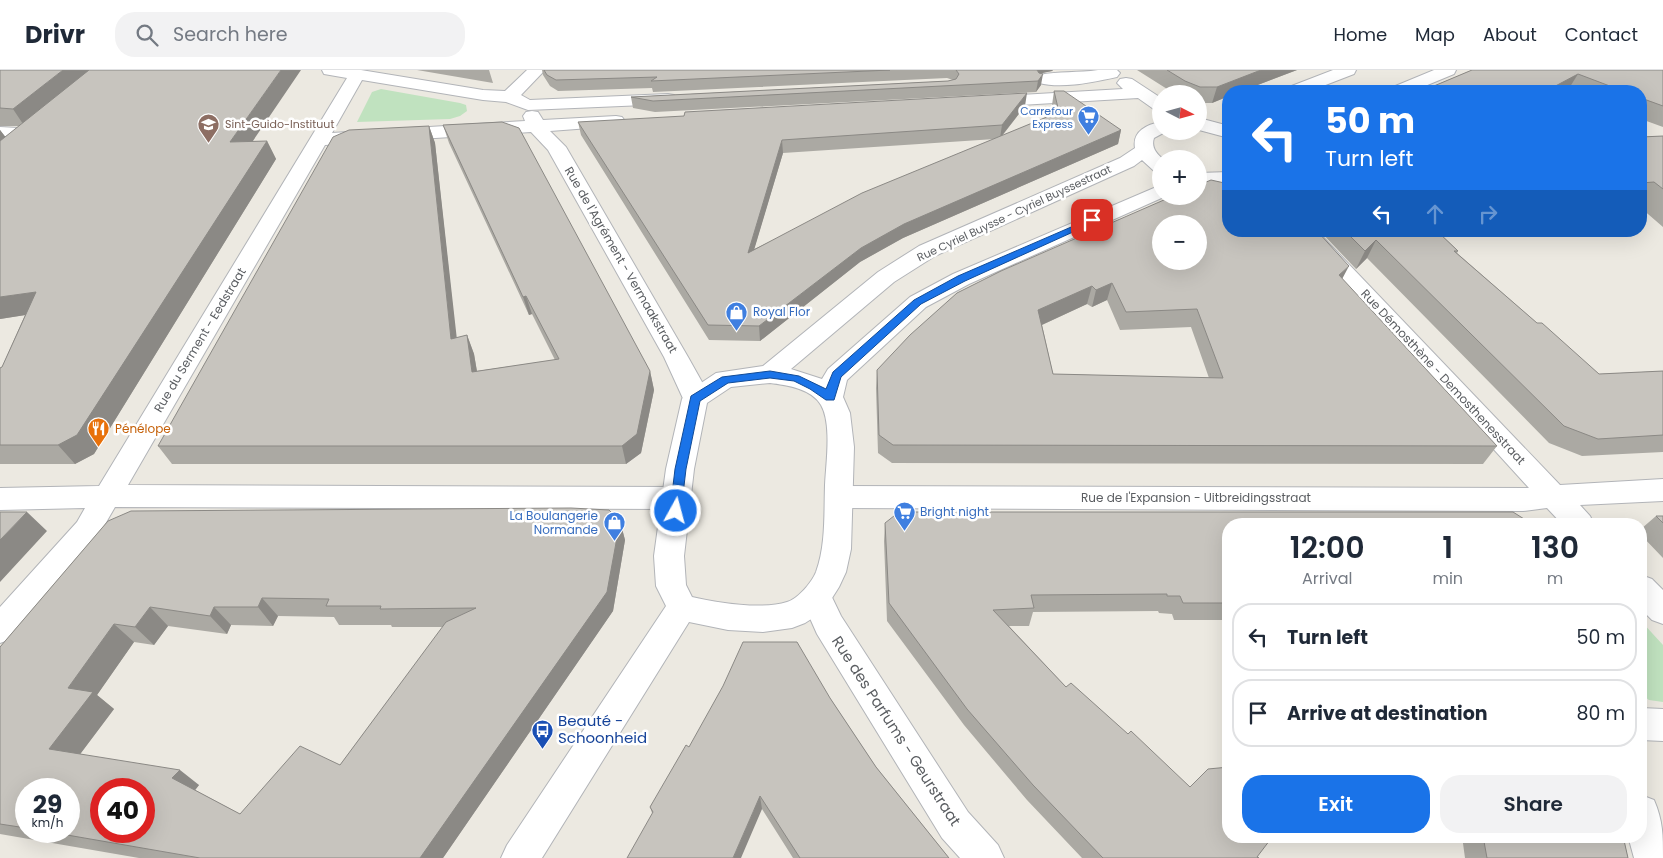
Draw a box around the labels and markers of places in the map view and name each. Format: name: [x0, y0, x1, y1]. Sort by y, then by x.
place label: Carrefour Express: [1020, 103, 1073, 132]
supermarket icon: Carrefour Express: [1077, 105, 1101, 136]
school or university icon: Sint-Guido-Instituut: [197, 112, 221, 143]
place label: Sint-Guido-Instituut: [225, 116, 334, 132]
pin: [1071, 199, 1113, 241]
shop icon: Royal Flor: [725, 300, 749, 331]
place label: Royal Flor: [753, 303, 811, 320]
restaurant icon: Pénélope: [87, 417, 111, 448]
place label: Pénélope: [115, 420, 171, 437]
supermarket icon: Bright night: [892, 500, 916, 531]
place label: Bright night: [920, 503, 989, 520]
place label: La Boulangerie Normande: [510, 507, 598, 538]
shop icon: La Boulangerie Normande: [602, 511, 626, 542]
place label: Beauté - Schoonheid: [558, 710, 647, 748]
bus stop icon: Beauté - Schoonheid: [530, 718, 554, 749]

